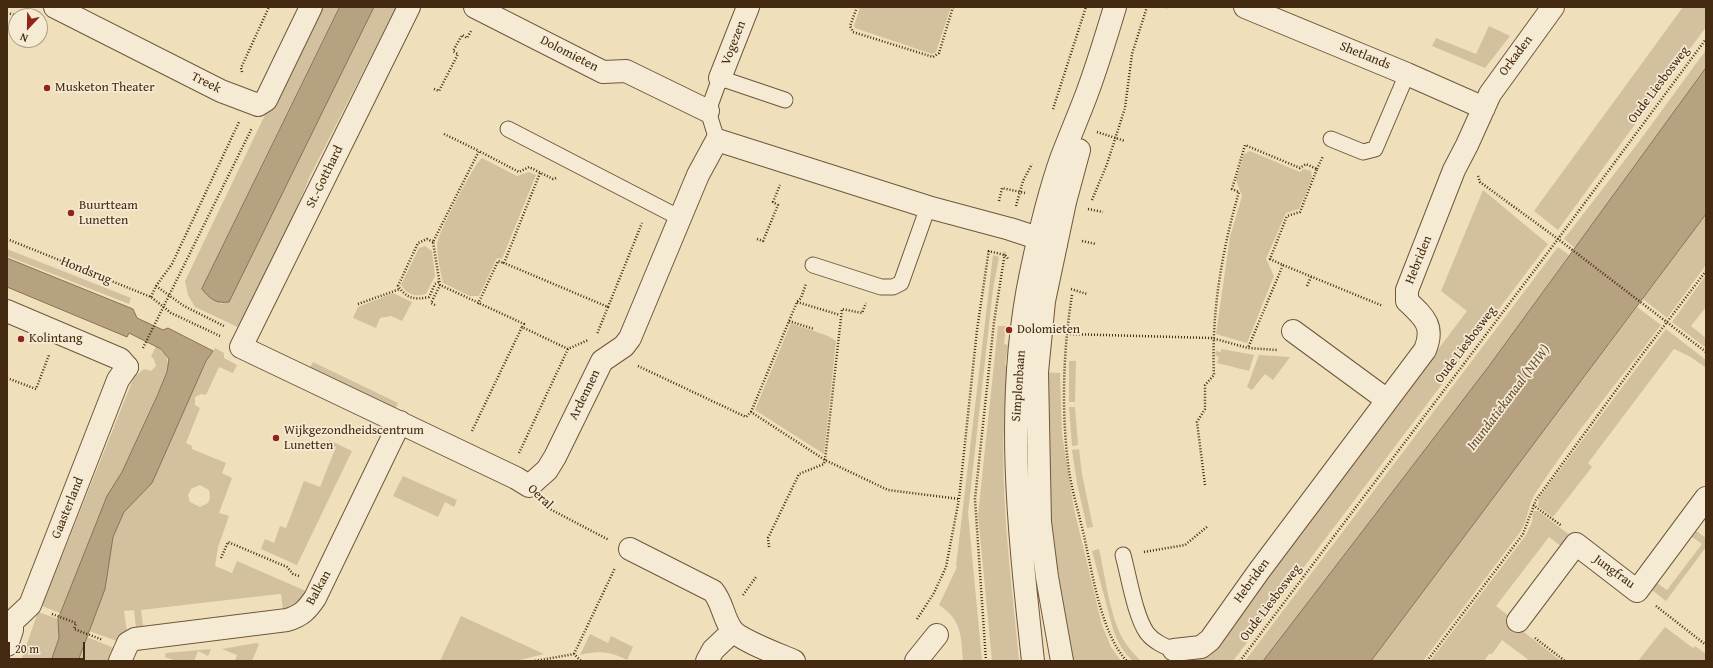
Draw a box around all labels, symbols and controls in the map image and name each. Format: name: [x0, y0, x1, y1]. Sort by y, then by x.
north arrow: [8, 8, 48, 48]
street label: Vogezen: [718, 19, 750, 67]
text: N: [17, 29, 30, 47]
street label: Dolomieten: [537, 33, 601, 75]
street label: Orkaden: [1496, 33, 1536, 79]
street label: Shetlands: [1337, 39, 1393, 73]
street label: Oude Liesbosweg: [1625, 44, 1693, 126]
street label: Treek: [189, 69, 223, 97]
place label: Musketon Theater: [55, 80, 155, 96]
marker: Musketon Theater: [42, 83, 52, 93]
street label: St.-Gotthard: [303, 143, 347, 211]
place label: Buurtteam Lunetten: [79, 198, 138, 229]
marker: Buurtteam Lunetten: [66, 208, 76, 218]
street label: Hebriden: [1402, 234, 1436, 286]
street label: Hondsrug: [58, 254, 114, 288]
street label: Oude Liesbosweg: [1432, 304, 1500, 386]
place label: Dolomieten: [1017, 322, 1080, 338]
marker: Dolomieten: [1004, 325, 1014, 335]
place label: Kolintang: [29, 331, 82, 347]
marker: Kolintang: [16, 334, 26, 344]
water label: Inundatiekanaal (NHW): [1464, 342, 1554, 454]
street label: Simplonbaan: [1009, 350, 1029, 422]
street label: Ardennen: [566, 367, 604, 423]
place label: Wijkgezondheidscentrum Lunetten: [284, 423, 424, 454]
marker: Wijkgezondheidscentrum Lunetten: [271, 433, 281, 443]
street label: Gaasterland: [49, 475, 87, 541]
street label: Oeral: [524, 481, 556, 513]
street label: Jungfrau: [1590, 552, 1638, 592]
street label: Hebriden: [1231, 556, 1273, 606]
street label: Oude Liesbosweg: [1237, 562, 1305, 644]
street label: Balkan: [303, 568, 335, 608]
scale bar: [10, 634, 87, 660]
text: 20 m: [15, 640, 39, 657]

